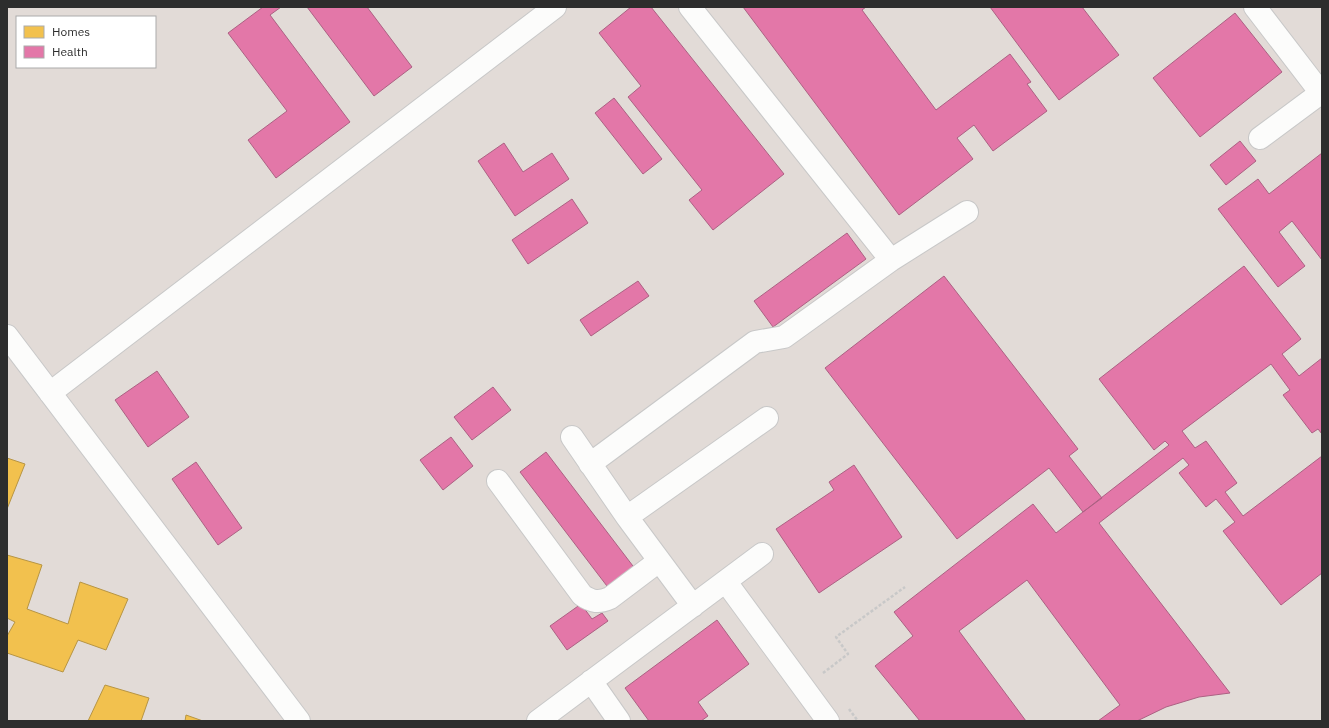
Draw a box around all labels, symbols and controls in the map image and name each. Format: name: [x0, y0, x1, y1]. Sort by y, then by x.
legend: [16, 16, 156, 68]
text: Homes: [52, 24, 90, 39]
text: Health: [52, 44, 88, 59]

